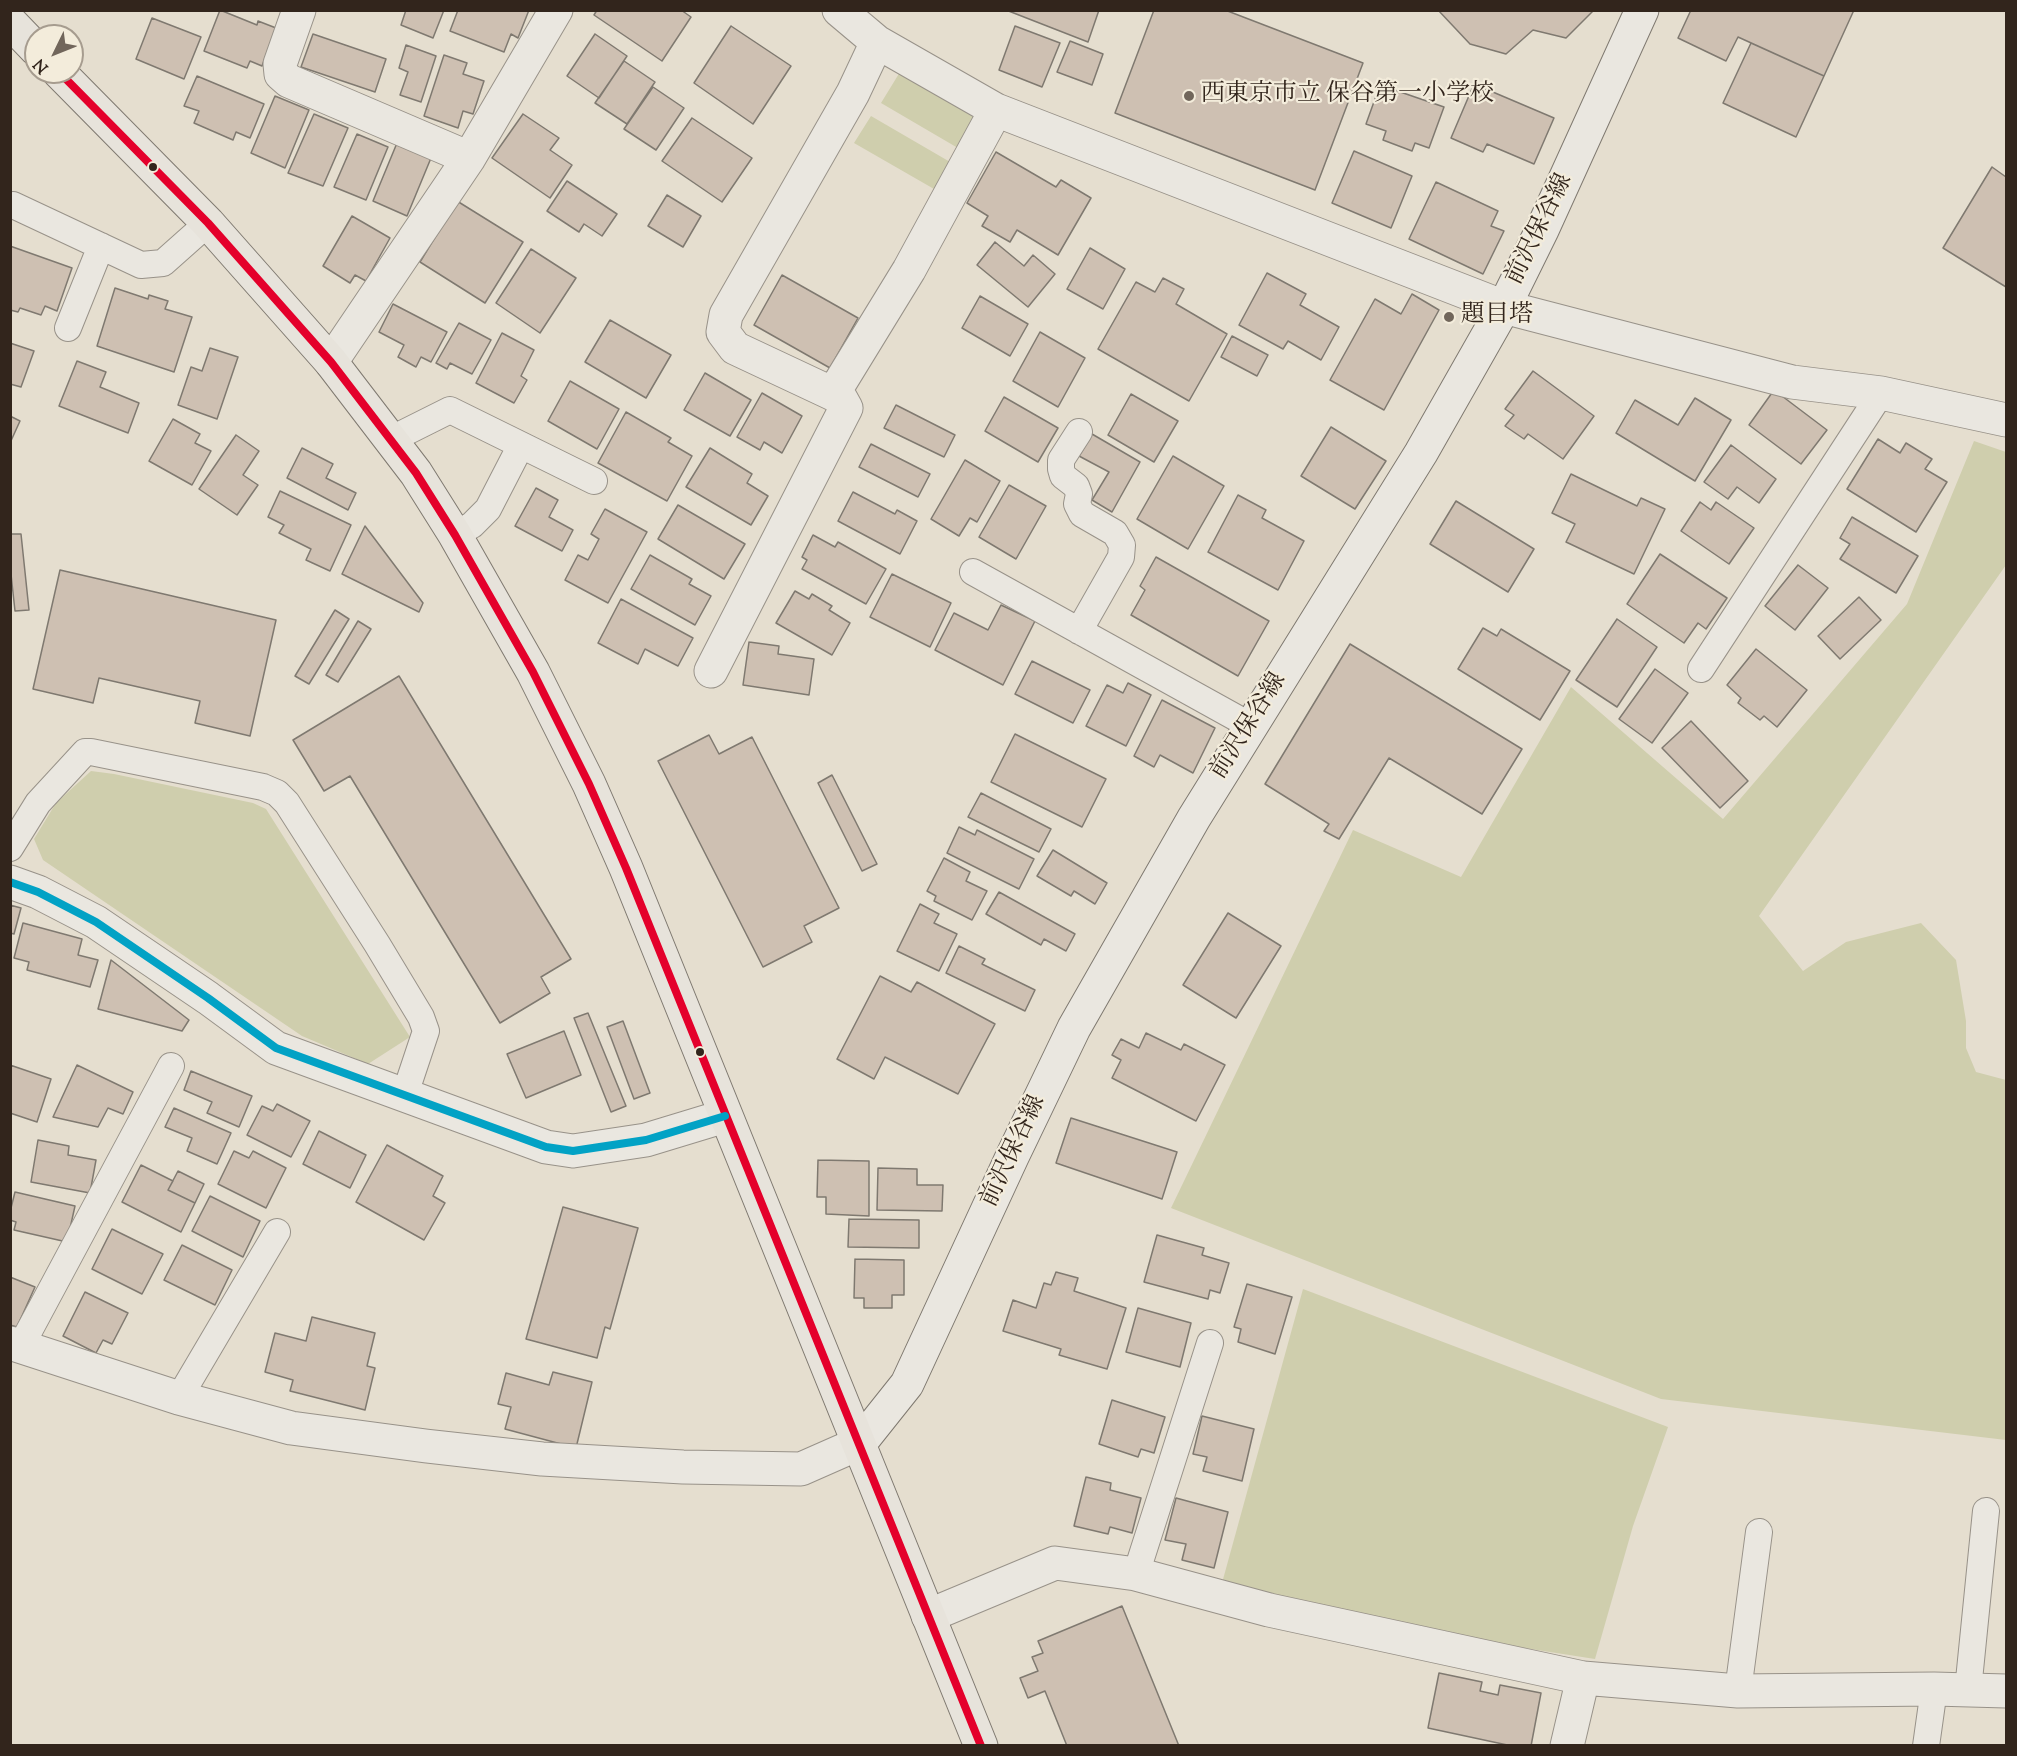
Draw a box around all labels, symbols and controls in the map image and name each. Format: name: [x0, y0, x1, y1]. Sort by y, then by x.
north arrow: [24, 24, 84, 84]
text: N: [29, 53, 55, 78]
place label: 西東京市立 保谷第一小学校: [1201, 82, 1494, 110]
marker: 西東京市立 保谷第一小学校: [1182, 89, 1196, 103]
unlabelled marker: [147, 161, 159, 173]
street label: 前沢保谷線: [1502, 170, 1580, 290]
place label: 題目塔: [1461, 303, 1533, 331]
marker: 題目塔: [1442, 310, 1456, 324]
street label: 前沢保谷線: [1206, 668, 1294, 786]
unlabelled marker: [694, 1046, 706, 1058]
street label: 前沢保谷線: [977, 1092, 1053, 1212]

